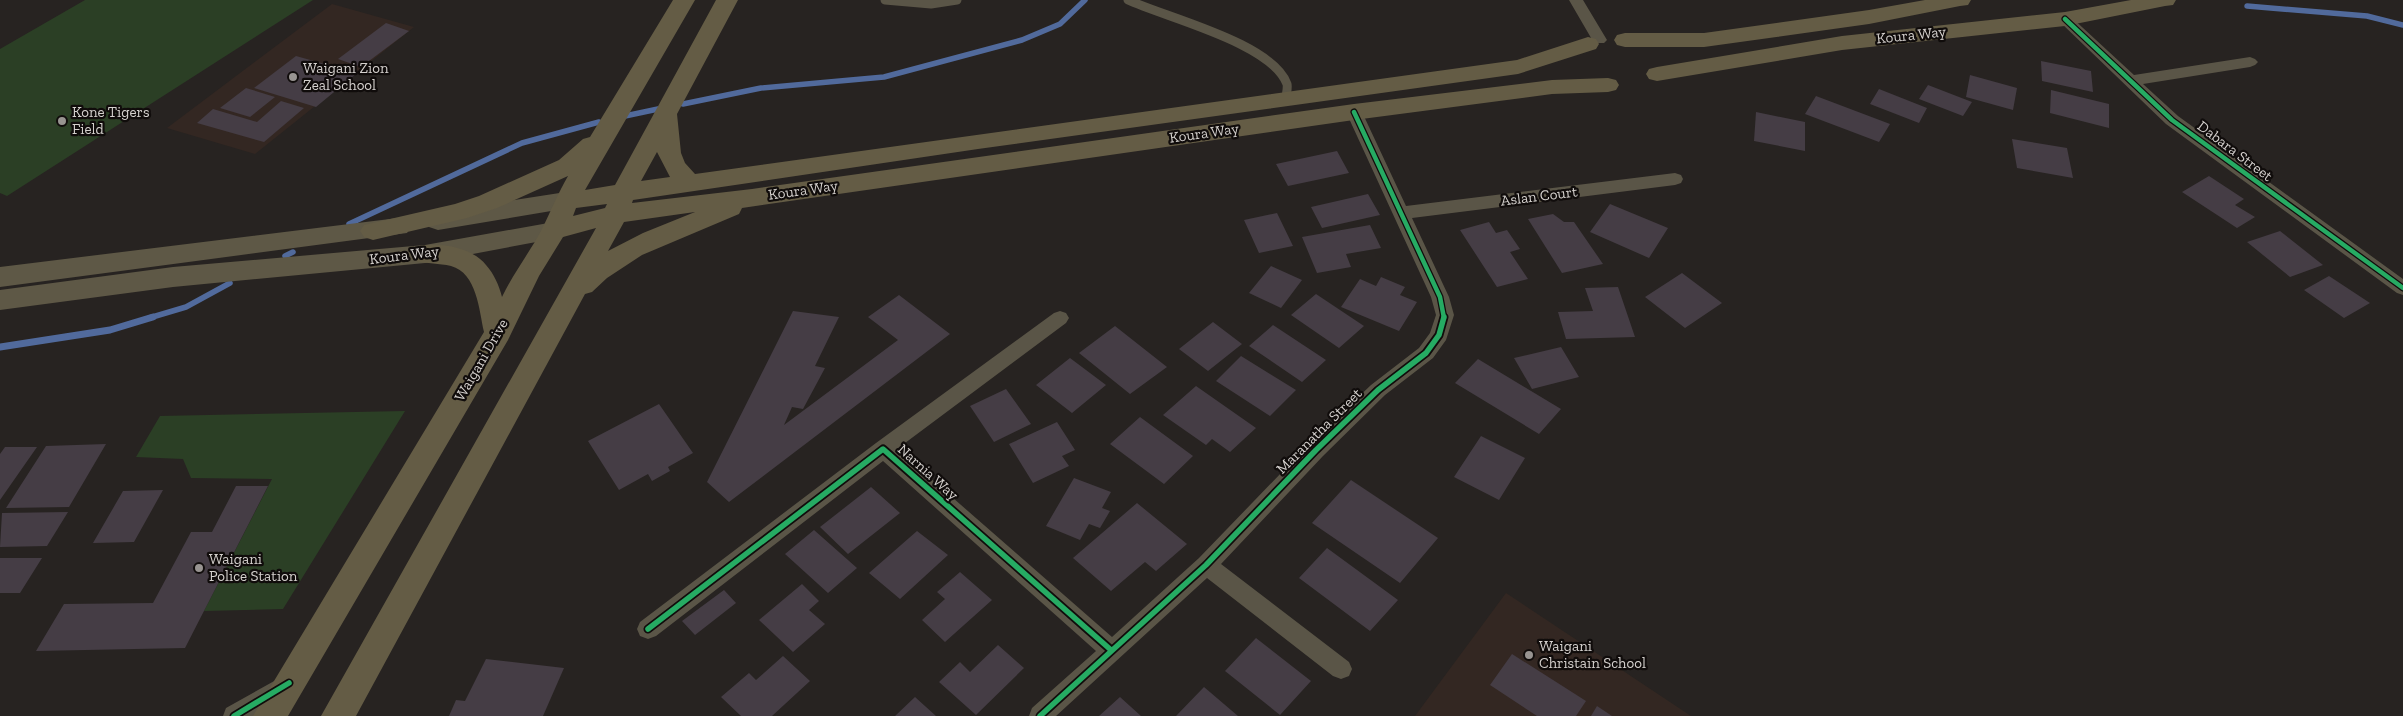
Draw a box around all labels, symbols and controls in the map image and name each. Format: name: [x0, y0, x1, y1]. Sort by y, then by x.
street label: Koura Way: [1875, 22, 1947, 48]
place label: Waigani Zion Zeal School: [303, 59, 389, 94]
marker: Waigani Zion Zeal School: [287, 71, 299, 83]
place label: Kone Tigers Field: [72, 103, 149, 138]
marker: Kone Tigers Field: [56, 115, 68, 127]
street label: Dabara Street: [2194, 117, 2276, 185]
street label: Koura Way: [1168, 119, 1240, 147]
street label: Koura Way: [767, 176, 839, 204]
street label: Aslan Court: [1500, 182, 1579, 210]
street label: Koura Way: [368, 242, 440, 268]
street label: Waigani Drive: [450, 316, 512, 404]
street label: Maranatha Street: [1272, 384, 1366, 478]
street label: Narnia Way: [894, 440, 962, 504]
place label: Waigani Police Station: [209, 550, 298, 585]
marker: Waigani Police Station: [193, 562, 205, 574]
place label: Waigani Christain School: [1539, 637, 1646, 672]
marker: Waigani Christain School: [1523, 649, 1535, 661]

